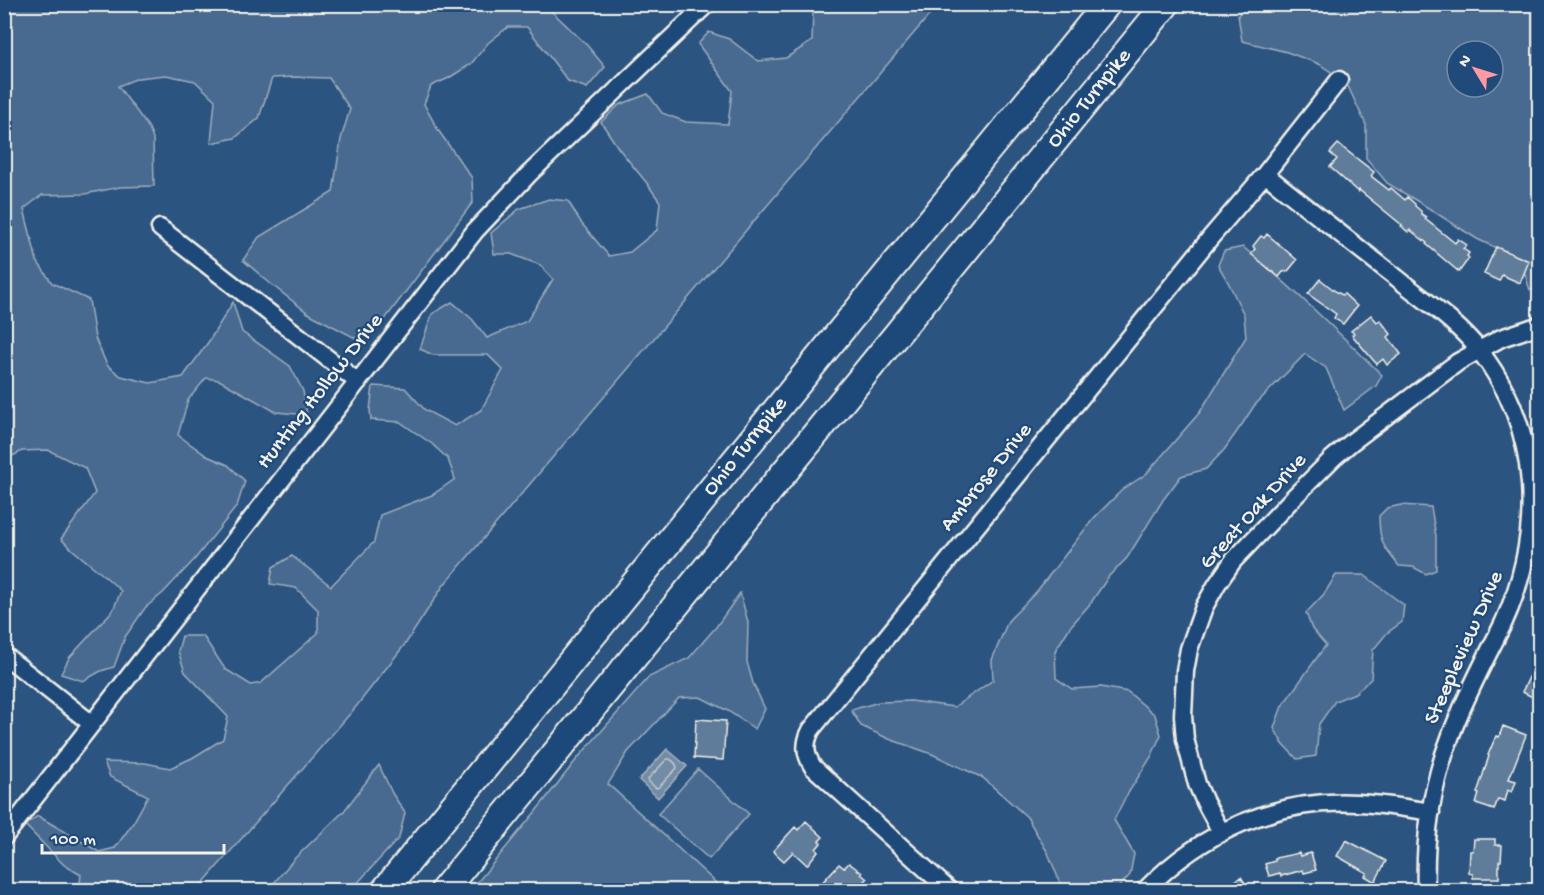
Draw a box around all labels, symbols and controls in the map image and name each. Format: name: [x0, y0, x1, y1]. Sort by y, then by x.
north arrow: [1445, 39, 1505, 99]
street label: Ohio Turnpike: [1042, 44, 1138, 154]
text: N: [1455, 52, 1477, 72]
street label: Hunting Hollow Drive: [252, 308, 390, 475]
street label: Ohio Turnpike: [698, 392, 794, 502]
street label: Ambrose Drive: [935, 418, 1039, 537]
street label: Great Oak Drive: [1195, 448, 1314, 576]
street label: Steepleview Drive: [1420, 567, 1511, 729]
scale bar: [42, 817, 224, 855]
text: 100 m: [50, 830, 96, 851]

